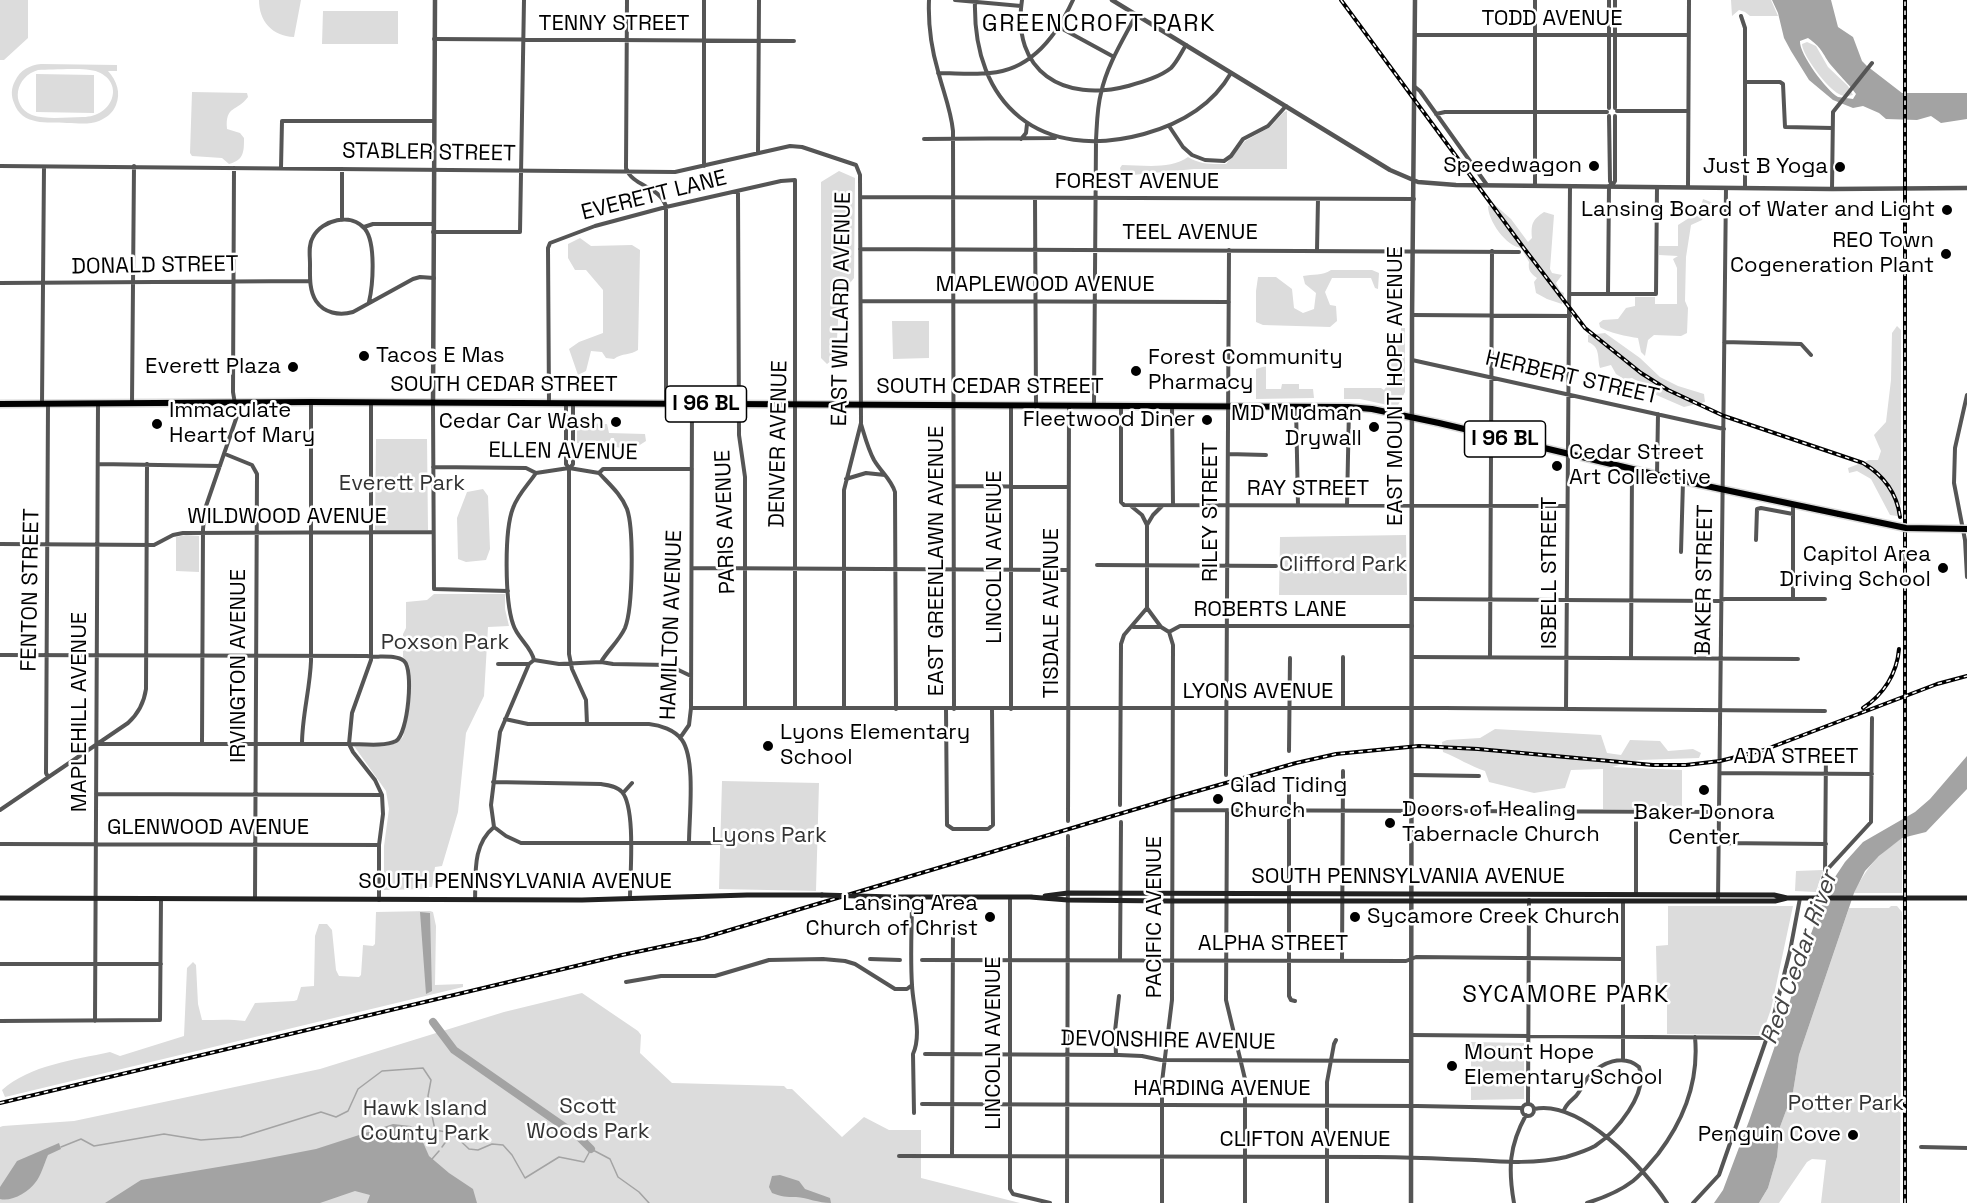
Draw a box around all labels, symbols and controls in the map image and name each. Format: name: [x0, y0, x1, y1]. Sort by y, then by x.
street label: TODD AVENUE: [1481, 6, 1623, 32]
district label: GREENCROFT PARK: [982, 10, 1216, 38]
street label: TENNY STREET: [539, 11, 689, 37]
street label: STABLER STREET: [342, 138, 516, 168]
place label: Speedwagon: [1443, 153, 1582, 179]
place label: Just B Yoga: [1703, 154, 1828, 180]
marker: Speedwagon: [1587, 159, 1601, 173]
marker: Just B Yoga: [1833, 160, 1847, 174]
street label: EVERETT LANE: [578, 165, 730, 227]
street label: FOREST AVENUE: [1055, 169, 1219, 195]
street label: EAST WILLARD AVENUE: [827, 191, 857, 427]
place label: Lansing Board of Water and Light: [1581, 197, 1935, 223]
marker: Lansing Board of Water and Light: [1940, 203, 1954, 217]
street label: TEEL AVENUE: [1122, 220, 1258, 246]
place label: REO Town Cogeneration Plant: [1730, 228, 1934, 280]
street label: EAST MOUNT HOPE AVENUE: [1383, 246, 1409, 526]
marker: REO Town Cogeneration Plant: [1939, 247, 1953, 261]
street label: DONALD STREET: [71, 251, 239, 281]
street label: MAPLEWOOD AVENUE: [935, 272, 1155, 298]
place label: Tacos E Mas: [376, 343, 505, 369]
place label: Forest Community Pharmacy: [1148, 345, 1343, 396]
street label: HERBERT STREET: [1483, 345, 1661, 411]
marker: Tacos E Mas: [357, 349, 371, 363]
place label: Everett Plaza: [145, 354, 281, 380]
marker: Everett Plaza: [286, 360, 300, 374]
street label: DENVER AVENUE: [764, 360, 794, 528]
marker: Forest Community Pharmacy: [1129, 364, 1143, 378]
street label: SOUTH CEDAR STREET: [390, 372, 618, 398]
street label: SOUTH CEDAR STREET: [876, 374, 1104, 400]
road number: I 96 BL: [666, 386, 746, 422]
place label: Immaculate Heart of Mary: [169, 398, 315, 450]
place label: MD Mudman Drywall: [1231, 401, 1362, 452]
place label: Fleetwood Diner: [1023, 407, 1195, 433]
place label: Cedar Car Wash: [439, 409, 604, 435]
marker: Fleetwood Diner: [1200, 413, 1214, 427]
marker: Cedar Car Wash: [609, 415, 623, 429]
marker: Immaculate Heart of Mary: [150, 417, 164, 431]
marker: MD Mudman Drywall: [1367, 420, 1381, 434]
road number: I 96 BL: [1464, 421, 1546, 457]
street label: EAST GREENLAWN AVENUE: [924, 426, 950, 696]
street label: ELLEN AVENUE: [488, 437, 638, 467]
place label: Cedar Street Art Collective: [1569, 440, 1711, 492]
street label: RILEY STREET: [1198, 442, 1224, 582]
street label: PARIS AVENUE: [710, 449, 742, 595]
marker: Cedar Street Art Collective: [1550, 459, 1564, 473]
street label: LINCOLN AVENUE: [982, 470, 1008, 644]
park label: Everett Park: [339, 471, 465, 497]
street label: RAY STREET: [1247, 476, 1369, 502]
street label: ISBELL STREET: [1537, 497, 1563, 649]
street label: WILDWOOD AVENUE: [187, 504, 387, 530]
street label: BAKER STREET: [1690, 504, 1720, 656]
street label: FENTON STREET: [16, 508, 46, 672]
street label: TISDALE AVENUE: [1039, 528, 1065, 698]
street label: HAMILTON AVENUE: [655, 529, 689, 721]
place label: Capitol Area Driving School: [1780, 542, 1931, 594]
park label: Clifford Park: [1279, 552, 1407, 578]
marker: Capitol Area Driving School: [1936, 561, 1950, 575]
street label: IRVINGTON AVENUE: [226, 569, 252, 763]
street label: ROBERTS LANE: [1193, 597, 1347, 623]
street label: MAPLEHILL AVENUE: [67, 612, 93, 812]
park label: Poxson Park: [381, 630, 509, 656]
street label: LYONS AVENUE: [1183, 679, 1333, 705]
place label: Lyons Elementary School: [780, 720, 970, 772]
marker: Lyons Elementary School: [761, 739, 775, 753]
street label: ADA STREET: [1733, 744, 1859, 770]
place label: Glad Tiding Church: [1230, 773, 1347, 824]
marker: Baker Donora Center: [1697, 783, 1711, 797]
marker: Glad Tiding Church: [1211, 792, 1225, 806]
place label: Doors of Healing Tabernacle Church: [1402, 797, 1600, 848]
place label: Baker Donora Center: [1633, 800, 1775, 852]
street label: GLENWOOD AVENUE: [107, 815, 309, 841]
marker: Doors of Healing Tabernacle Church: [1383, 816, 1397, 830]
park label: Lyons Park: [711, 823, 827, 849]
street label: PACIFIC AVENUE: [1142, 836, 1168, 998]
street label: SOUTH PENNSYLVANIA AVENUE: [1251, 864, 1565, 890]
water label: Red Cedar River: [1755, 868, 1845, 1048]
street label: SOUTH PENNSYLVANIA AVENUE: [358, 869, 672, 895]
place label: Lansing Area Church of Christ: [806, 891, 978, 942]
place label: Sycamore Creek Church: [1367, 904, 1620, 930]
marker: Lansing Area Church of Christ: [983, 910, 997, 924]
marker: Sycamore Creek Church: [1348, 910, 1362, 924]
street label: ALPHA STREET: [1198, 931, 1348, 957]
street label: LINCOLN AVENUE: [981, 956, 1007, 1130]
district label: SYCAMORE PARK: [1462, 981, 1670, 1009]
street label: DEVONSHIRE AVENUE: [1060, 1026, 1276, 1056]
place label: Mount Hope Elementary School: [1464, 1040, 1663, 1092]
marker: Mount Hope Elementary School: [1445, 1059, 1459, 1073]
street label: HARDING AVENUE: [1133, 1076, 1311, 1102]
park label: Potter Park: [1788, 1091, 1904, 1117]
park label: Scott Woods Park: [526, 1094, 650, 1146]
park label: Hawk Island County Park: [360, 1096, 490, 1148]
place label: Penguin Cove: [1698, 1122, 1841, 1148]
street label: CLIFTON AVENUE: [1220, 1127, 1390, 1153]
marker: Penguin Cove: [1846, 1128, 1860, 1142]

